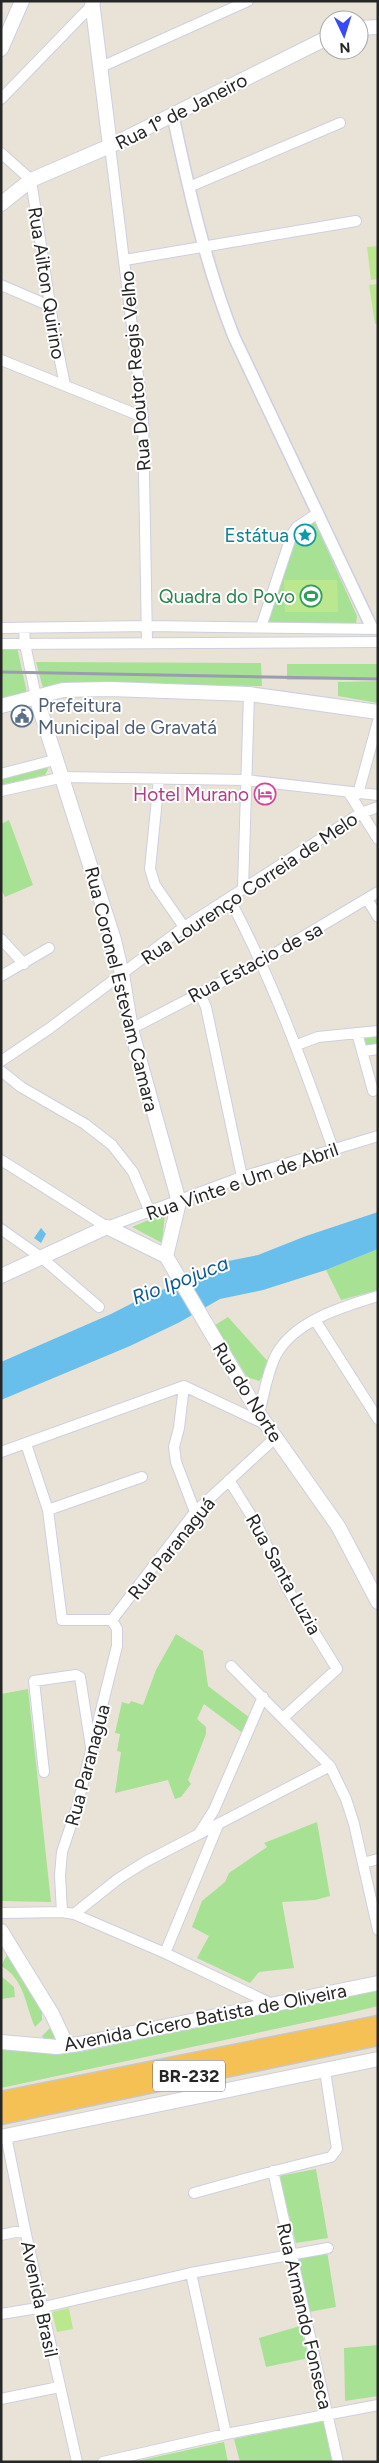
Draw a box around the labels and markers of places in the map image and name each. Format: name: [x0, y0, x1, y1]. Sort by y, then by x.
place icon: Estátua: [293, 523, 317, 547]
place label: Estátua: [225, 524, 289, 547]
sports icon: Quadra do Povo: [299, 584, 323, 608]
place label: Quadra do Povo: [159, 585, 295, 608]
place label: Prefeitura Municipal de Gravatá: [38, 694, 217, 739]
public building icon: Prefeitura Municipal de Gravatá: [10, 704, 34, 728]
hotel icon: Hotel Murano: [253, 782, 277, 806]
place label: Hotel Murano: [133, 783, 249, 806]

